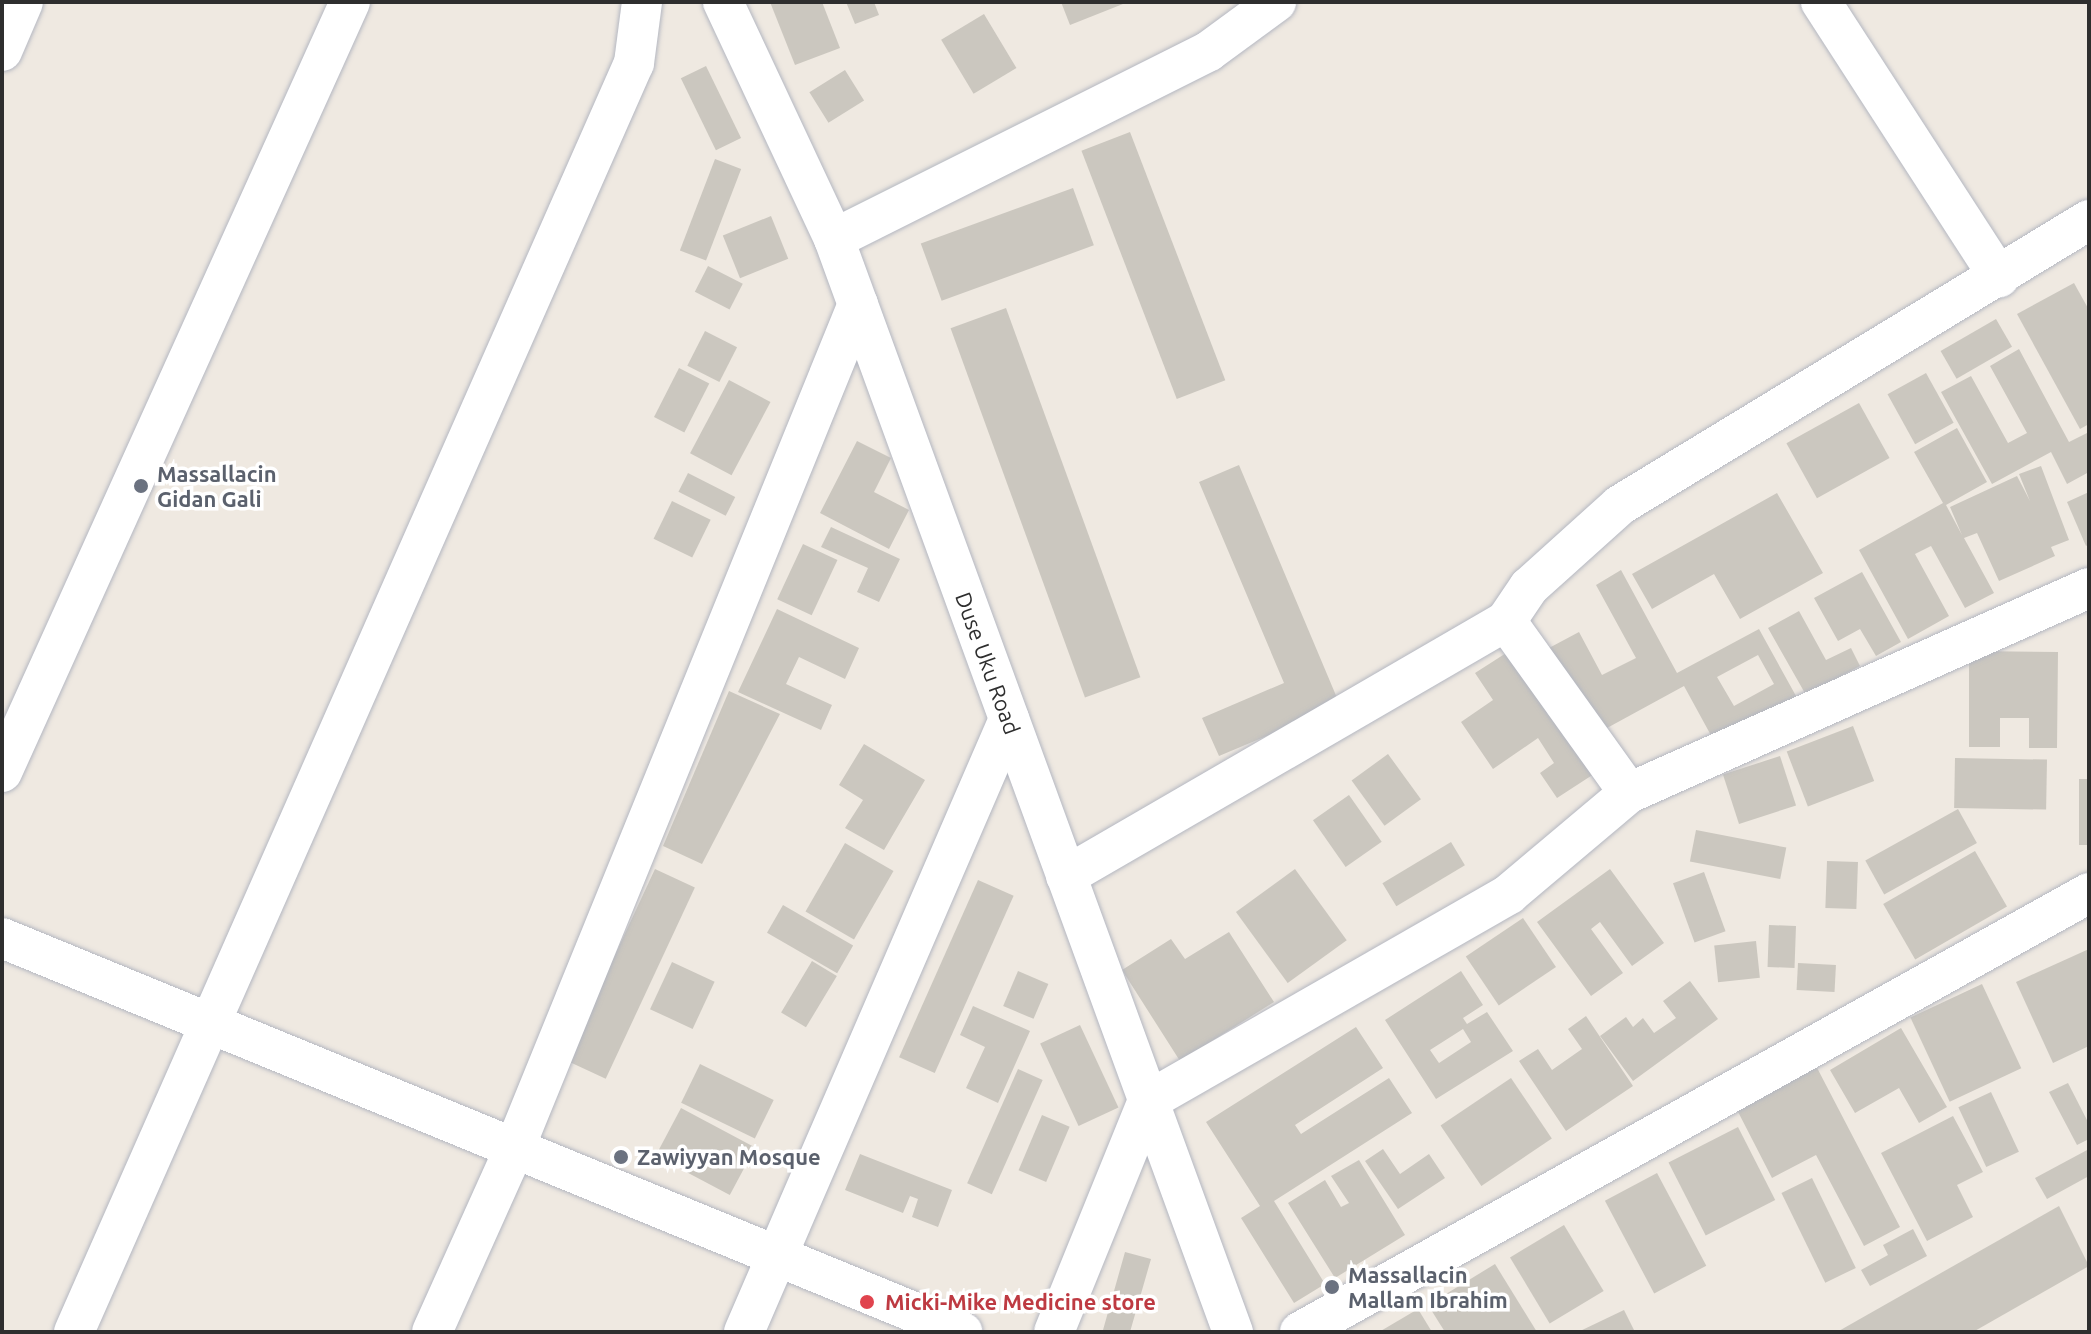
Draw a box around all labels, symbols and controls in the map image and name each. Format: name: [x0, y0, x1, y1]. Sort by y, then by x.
place label: Massallacin Gidan Gali: [157, 460, 277, 512]
marker: Massallacin Gidan Gali: [132, 477, 150, 495]
street label: Duse Uku Road: [950, 588, 1026, 738]
place label: Zawiyyan Mosque: [637, 1144, 821, 1170]
marker: Zawiyyan Mosque: [612, 1148, 630, 1166]
place label: Massallacin Mallam Ibrahim: [1348, 1261, 1508, 1312]
marker: Massallacin Mallam Ibrahim: [1323, 1278, 1341, 1296]
place label: Micki-Mike Medicine store: [885, 1289, 1156, 1315]
marker: Micki-Mike Medicine store: [856, 1291, 878, 1313]

